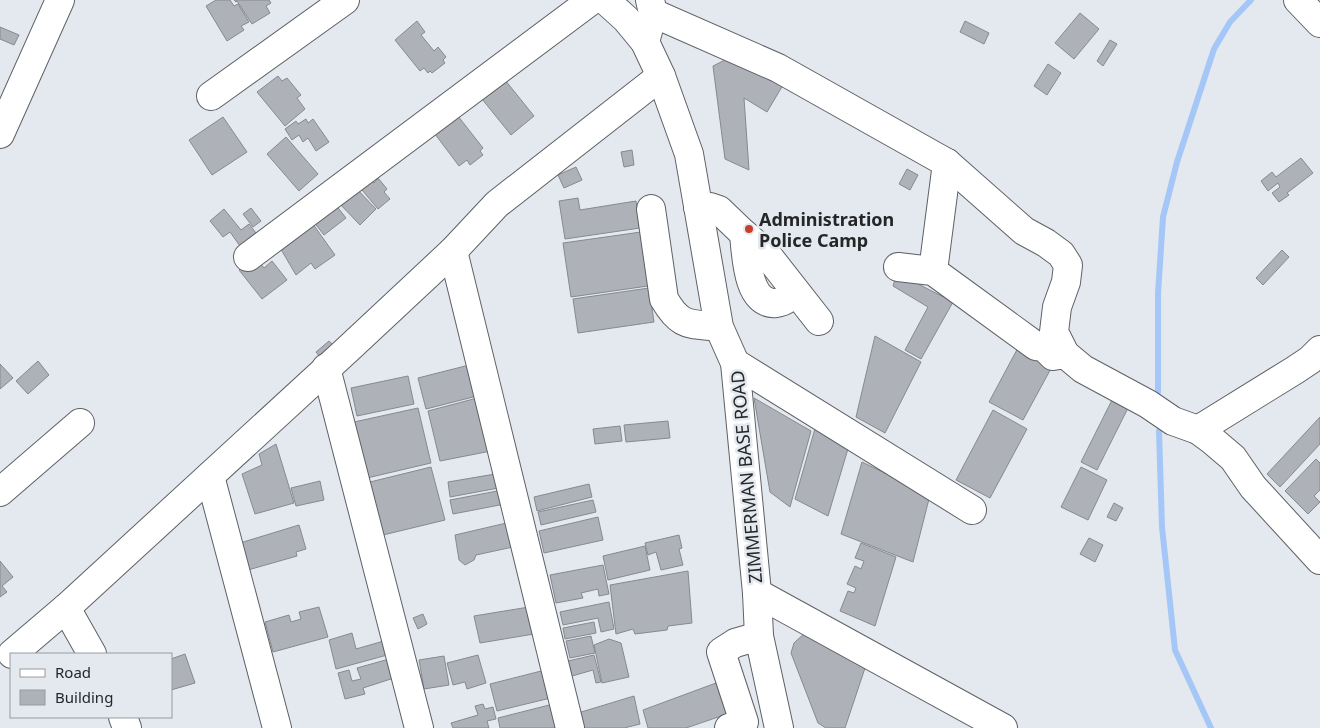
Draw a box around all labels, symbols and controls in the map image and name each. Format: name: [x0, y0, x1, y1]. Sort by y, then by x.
place label: Administration Police Camp: [759, 207, 894, 252]
marker: Administration Police Camp: [743, 223, 755, 235]
street label: ZIMMERMAN BASE ROAD: [725, 369, 767, 585]
legend: [10, 653, 172, 718]
text: Road: [55, 662, 91, 682]
text: Building: [55, 687, 113, 707]

